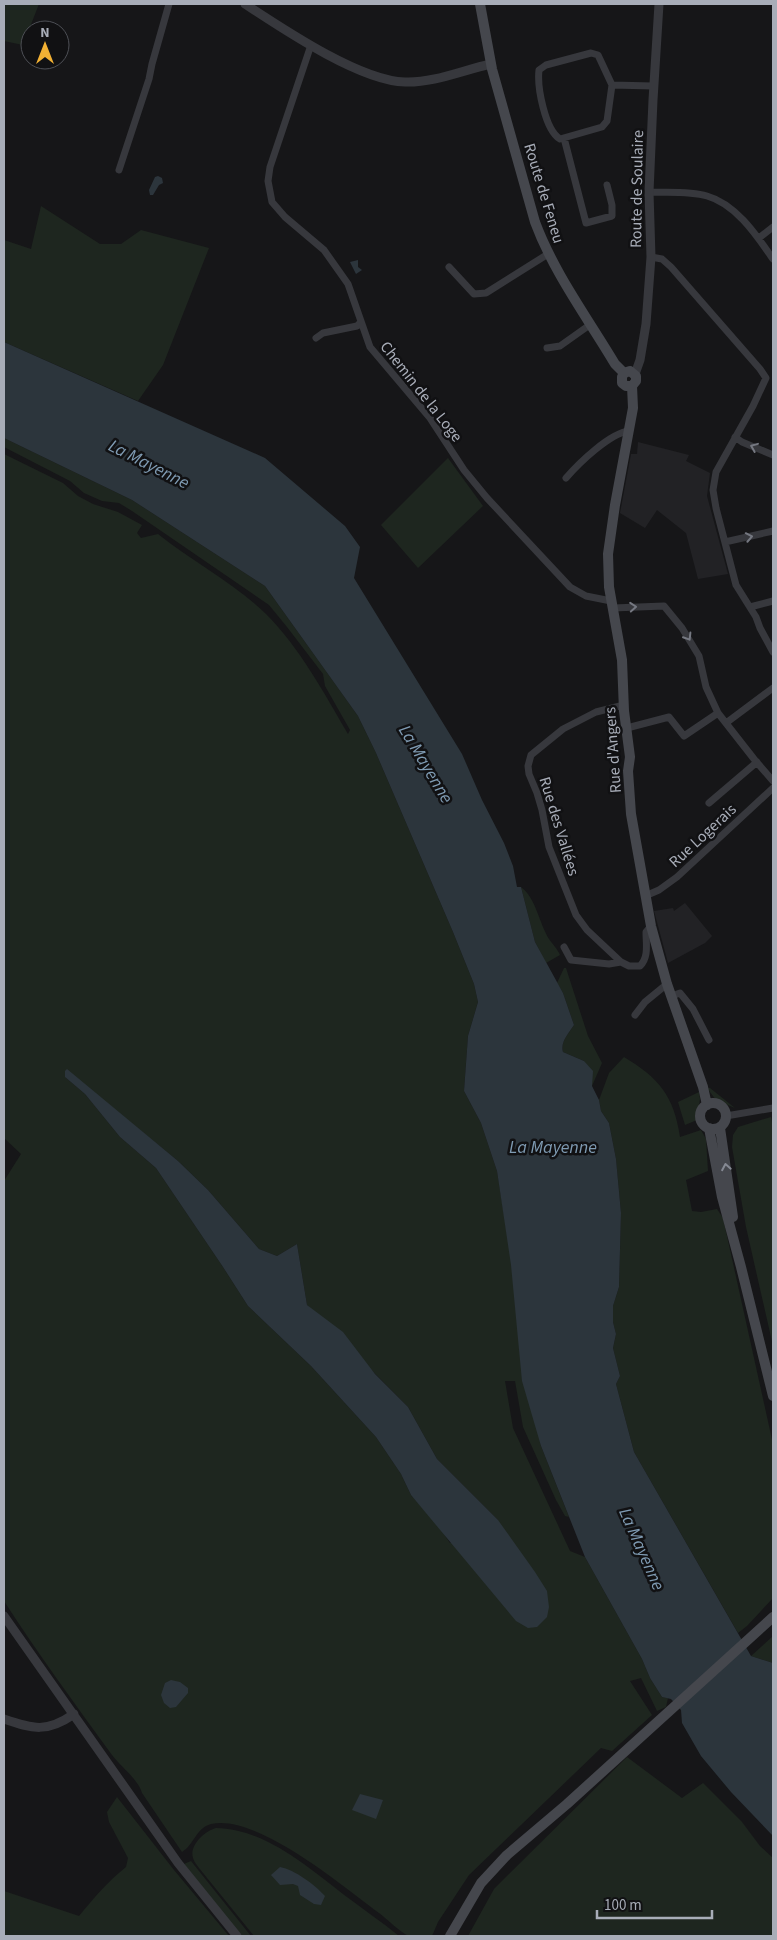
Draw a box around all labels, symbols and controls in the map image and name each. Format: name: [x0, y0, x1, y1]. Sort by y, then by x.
north arrow: [20, 20, 70, 70]
text: N: [40, 23, 50, 43]
street label: Route de Soulaire: [625, 130, 649, 248]
street label: Route de Feneu: [518, 140, 570, 246]
street label: Chemin de la Loge: [375, 337, 468, 447]
water label: La Mayenne: [104, 433, 194, 496]
one-way arrow: [750, 443, 759, 453]
one-way arrow: [745, 532, 754, 543]
one-way arrow: [630, 602, 638, 613]
one-way arrow: [681, 632, 691, 641]
street label: Rue d'Angers: [599, 706, 627, 794]
water label: La Mayenne: [392, 720, 459, 809]
street label: Rue des Vallées: [534, 774, 585, 879]
street label: Rue Logerais: [664, 799, 741, 873]
water label: La Mayenne: [509, 1135, 597, 1160]
one-way arrow: [721, 1163, 731, 1172]
water label: La Mayenne: [612, 1504, 671, 1595]
scale bar: [597, 1888, 712, 1920]
text: 100 m: [604, 1895, 642, 1916]

